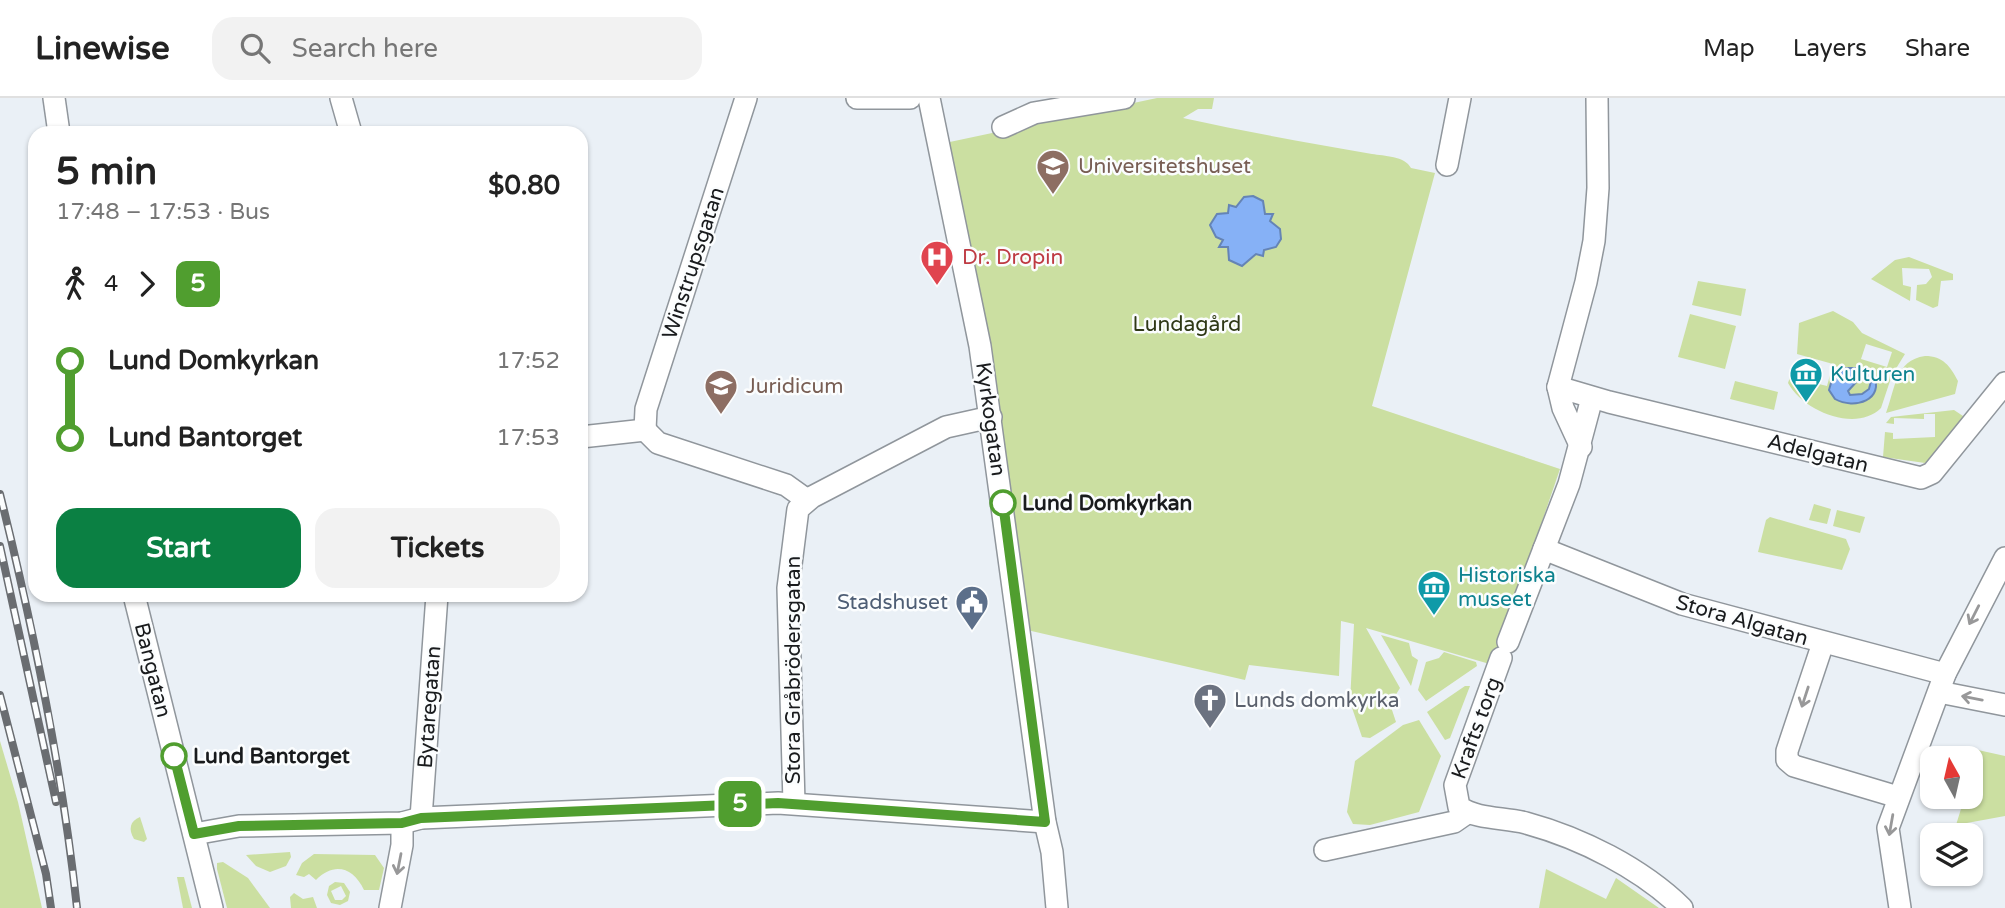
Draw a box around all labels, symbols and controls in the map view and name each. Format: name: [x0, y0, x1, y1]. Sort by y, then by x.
search box: [212, 17, 702, 80]
text: Linewise: [35, 29, 170, 68]
icon: search: [236, 29, 274, 67]
text: Search here: [292, 33, 438, 64]
text: Map: [1703, 34, 1755, 63]
text: Layers: [1793, 34, 1867, 63]
text: Share: [1905, 34, 1970, 63]
school or university icon: Universitetshuset: [1034, 147, 1072, 196]
text: 5 min: [56, 149, 157, 195]
place label: Universitetshuset: [1078, 154, 1251, 179]
text: $0.80: [488, 170, 560, 201]
street label: Winstrupsgatan: [657, 184, 730, 342]
text: 17:48 – 17:53 · Bus: [56, 198, 270, 226]
hospital icon: Dr. Dropin: [918, 238, 956, 287]
place label: Dr. Dropin: [962, 245, 1063, 270]
icon: walk: [56, 265, 94, 303]
icon: forward: [128, 265, 166, 303]
text: 5: [190, 269, 206, 298]
text: 4: [104, 270, 118, 298]
park label: Lundagård: [1133, 312, 1241, 337]
text: Lund Domkyrkan: [108, 345, 319, 376]
text: 17:52: [496, 347, 560, 375]
museum icon: Kulturen: [1787, 355, 1825, 404]
street label: Kyrkogatan: [970, 360, 1011, 478]
place label: Kulturen: [1830, 362, 1915, 387]
school or university icon: Juridicum: [702, 367, 740, 416]
place label: Juridicum: [746, 374, 844, 399]
text: Lund Bantorget: [108, 422, 302, 453]
text: 17:53: [496, 424, 560, 452]
street label: Adelgatan: [1765, 429, 1871, 478]
marker: Lund Domkyrkan: [990, 490, 1016, 516]
place label: Lund Domkyrkan: [1022, 491, 1192, 516]
button: Start: [56, 508, 301, 588]
button: Tickets: [315, 508, 560, 588]
street label: Stora Gråbrödersgatan: [781, 556, 806, 784]
place label: Historiska museet: [1458, 563, 1556, 612]
museum icon: Historiska museet: [1415, 568, 1453, 617]
public building icon: Stadshuset: [953, 583, 991, 632]
place label: Stadshuset: [837, 590, 948, 615]
street label: Stora Algatan: [1673, 590, 1811, 651]
one-way arrow: [1967, 604, 1981, 625]
street label: Bangatan: [129, 620, 176, 720]
street label: Bytaregatan: [413, 645, 446, 769]
street label: Krafts torg: [1446, 674, 1506, 783]
church icon: Lunds domkyrka: [1191, 681, 1229, 730]
one-way arrow: [1798, 686, 1810, 708]
place label: Lunds domkyrka: [1234, 688, 1400, 713]
one-way arrow: [1961, 691, 1984, 705]
marker: Lund Bantorget: [161, 743, 187, 769]
place label: Lund Bantorget: [193, 744, 350, 769]
north arrow: [1920, 746, 1983, 808]
map controls: [1920, 746, 1983, 886]
line badge: 5: [717, 781, 763, 827]
text: 5: [732, 789, 748, 818]
one-way arrow: [1884, 813, 1897, 836]
button: layers: [1920, 823, 1983, 886]
one-way arrow: [392, 852, 405, 875]

